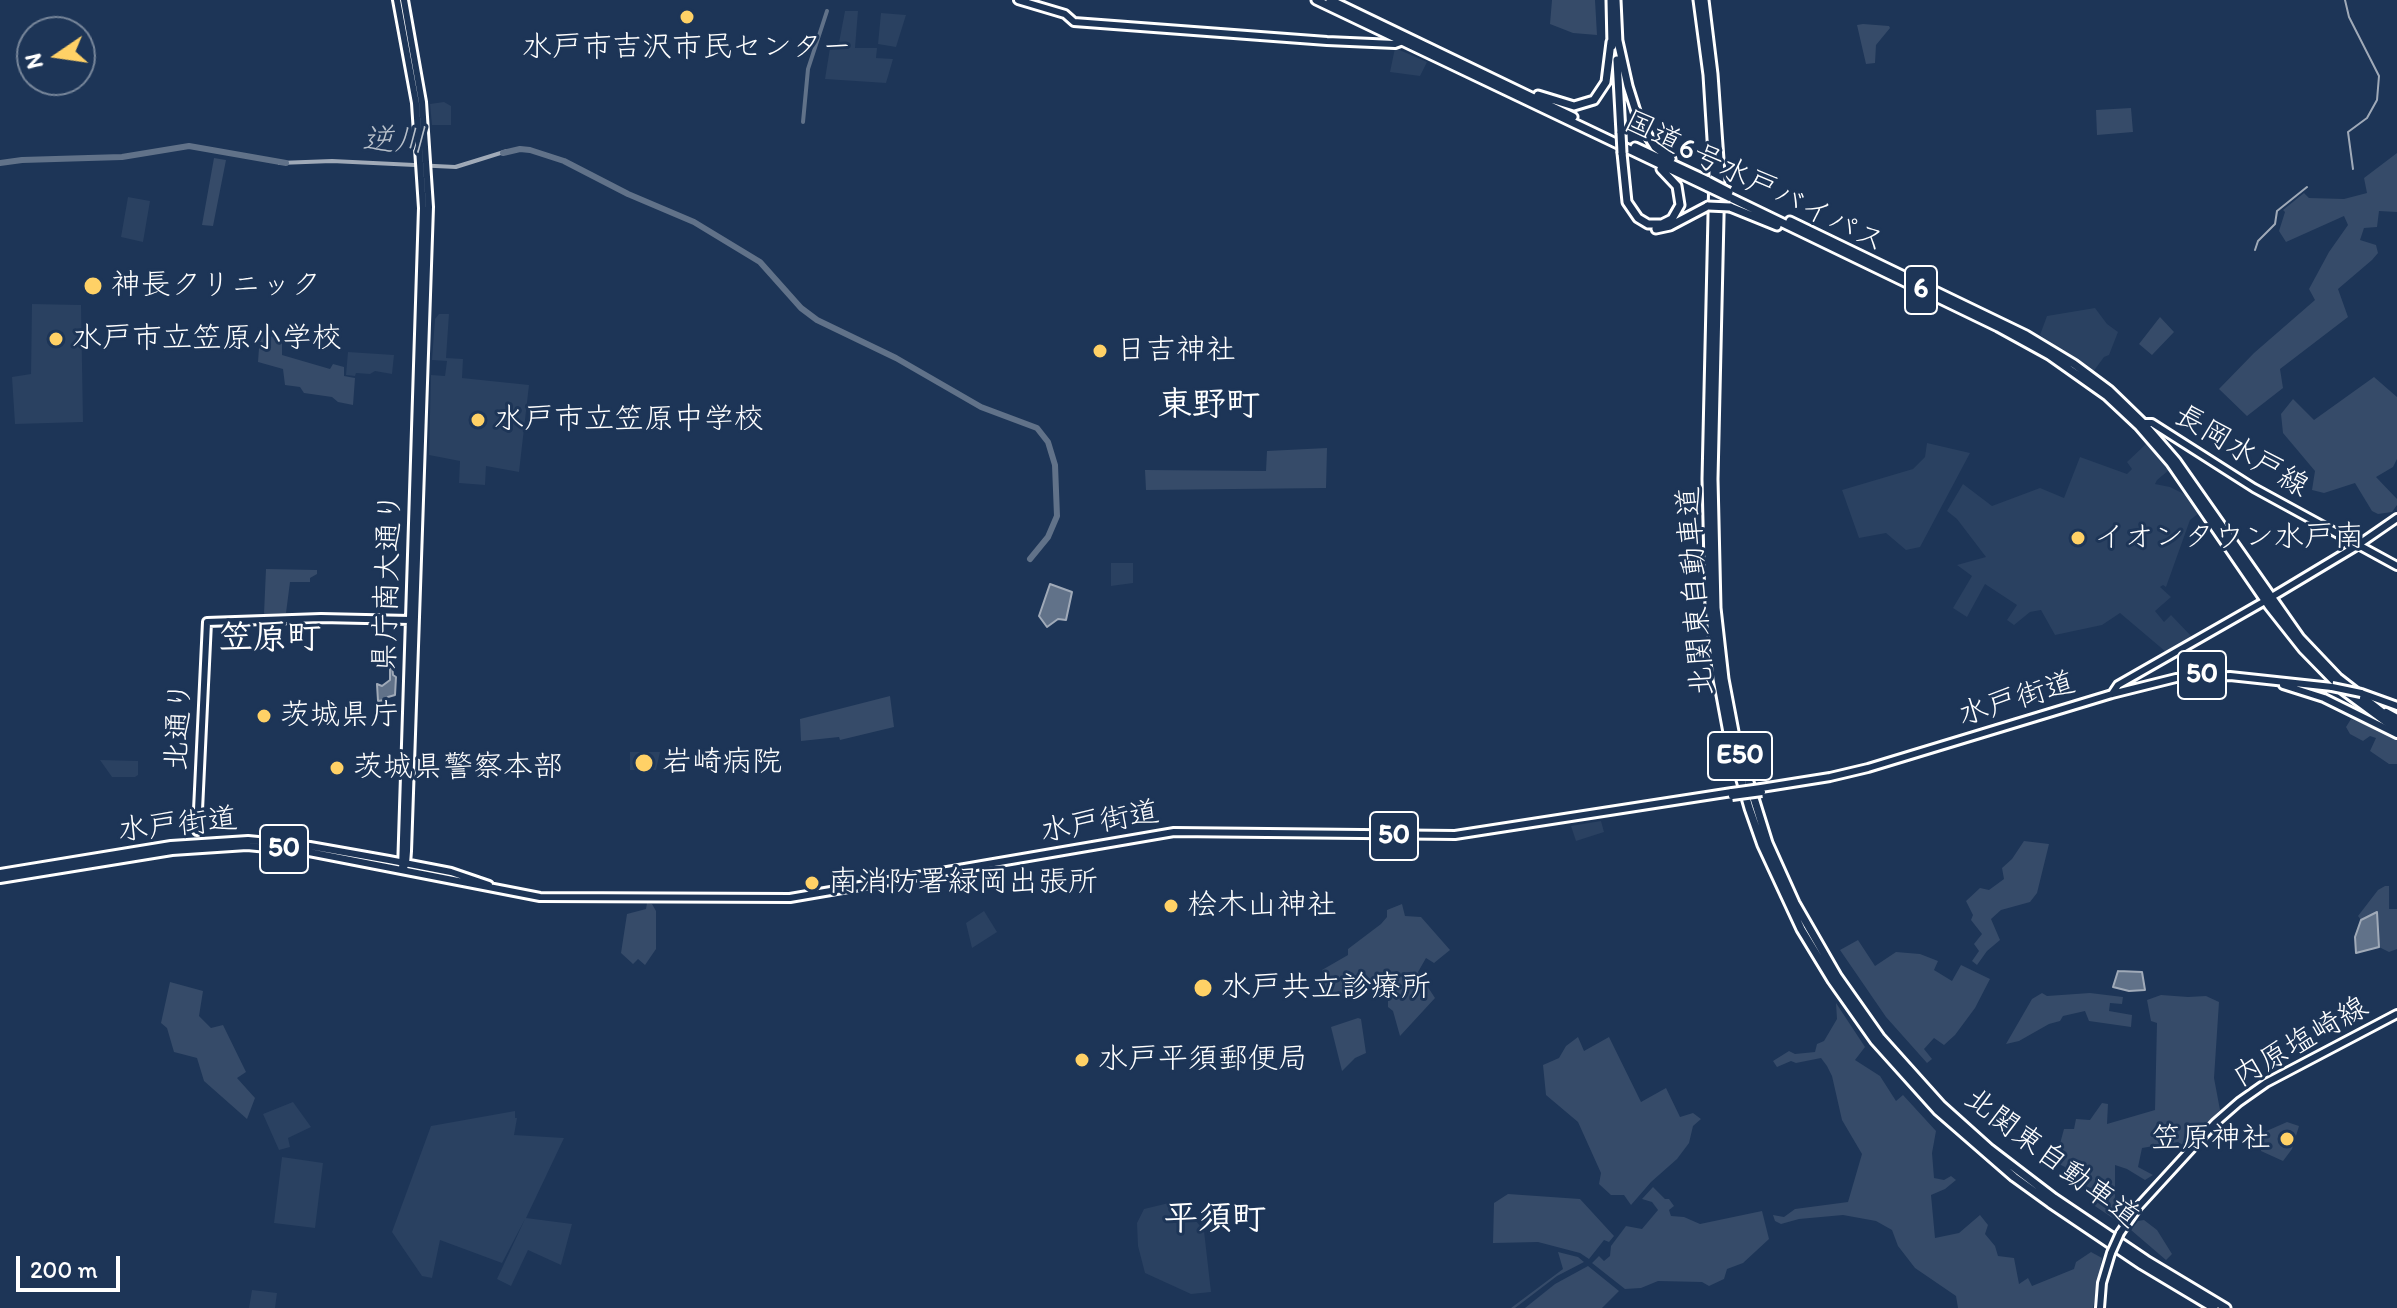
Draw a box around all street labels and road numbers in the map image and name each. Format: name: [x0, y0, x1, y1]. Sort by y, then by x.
street label: 国道6号水戸バイパス: [1618, 104, 1890, 262]
road number: 6: [1905, 266, 1937, 314]
street label: 長岡水戸線: [2167, 398, 2315, 506]
street label: 北関東自動車道: [1672, 485, 1722, 697]
street label: 県庁南大通り: [368, 491, 410, 673]
road number: 50: [2178, 651, 2226, 699]
street label: 水戸街道: [1954, 665, 2080, 735]
street label: 北通り: [160, 680, 200, 772]
road number: E50: [1708, 732, 1772, 780]
street label: 水戸街道: [1038, 795, 1162, 851]
street label: 水戸街道: [116, 802, 240, 850]
road number: 50: [1370, 812, 1418, 860]
road number: 50: [260, 825, 308, 873]
street label: 内原塩崎線: [2227, 990, 2375, 1096]
street label: 北関東自動車道: [1956, 1081, 2146, 1237]

